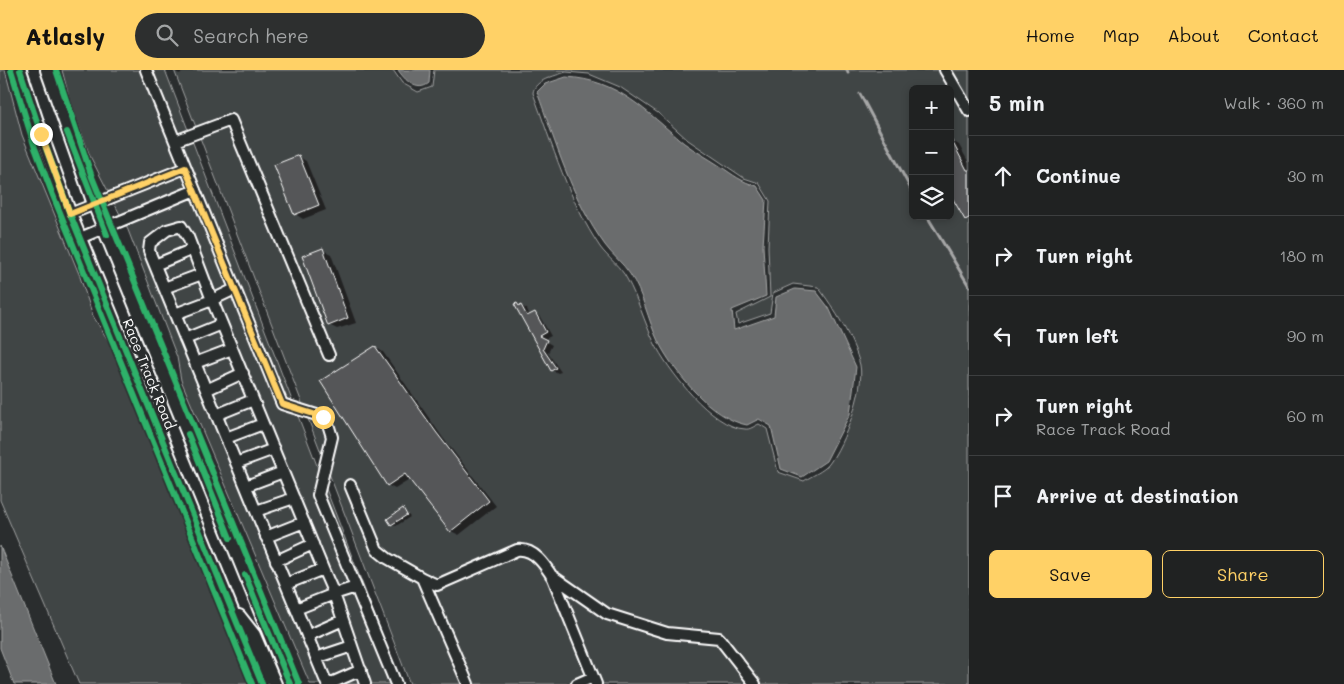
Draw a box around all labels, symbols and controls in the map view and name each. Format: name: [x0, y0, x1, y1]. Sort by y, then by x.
search box: [135, 13, 485, 58]
text: Atlasly: [25, 20, 105, 51]
icon: search: [153, 21, 181, 49]
text: Search here: [193, 23, 309, 48]
text: Home: [1026, 23, 1075, 47]
text: Map: [1103, 23, 1139, 47]
text: About: [1167, 23, 1220, 47]
text: Contact: [1248, 23, 1319, 47]
map controls: [909, 85, 954, 220]
button: +: [909, 85, 954, 130]
text: 5 min: [989, 89, 1045, 116]
text: Walk · 360 m: [1223, 92, 1324, 113]
route end: [30, 123, 53, 146]
button: −: [909, 130, 954, 175]
icon: ahead: [989, 162, 1017, 190]
text: Continue: [1036, 163, 1121, 188]
text: 30 m: [1287, 165, 1324, 186]
button: layers: [909, 175, 954, 220]
icon: right: [989, 242, 1017, 270]
text: Turn right: [1036, 243, 1133, 268]
text: 180 m: [1279, 245, 1324, 266]
street label: Race Track Road: [119, 316, 180, 432]
icon: left: [989, 322, 1017, 350]
text: Turn left: [1036, 323, 1119, 348]
text: 90 m: [1287, 325, 1324, 346]
text: Turn right: [1036, 393, 1133, 418]
icon: right: [989, 402, 1017, 430]
text: 60 m: [1287, 405, 1324, 426]
route start: [312, 406, 335, 429]
text: Race Track Road: [1036, 418, 1170, 439]
icon: arrive: [989, 482, 1017, 510]
text: Arrive at destination: [1036, 483, 1239, 508]
button: Save: [989, 550, 1152, 598]
button: Share: [1162, 550, 1324, 598]

